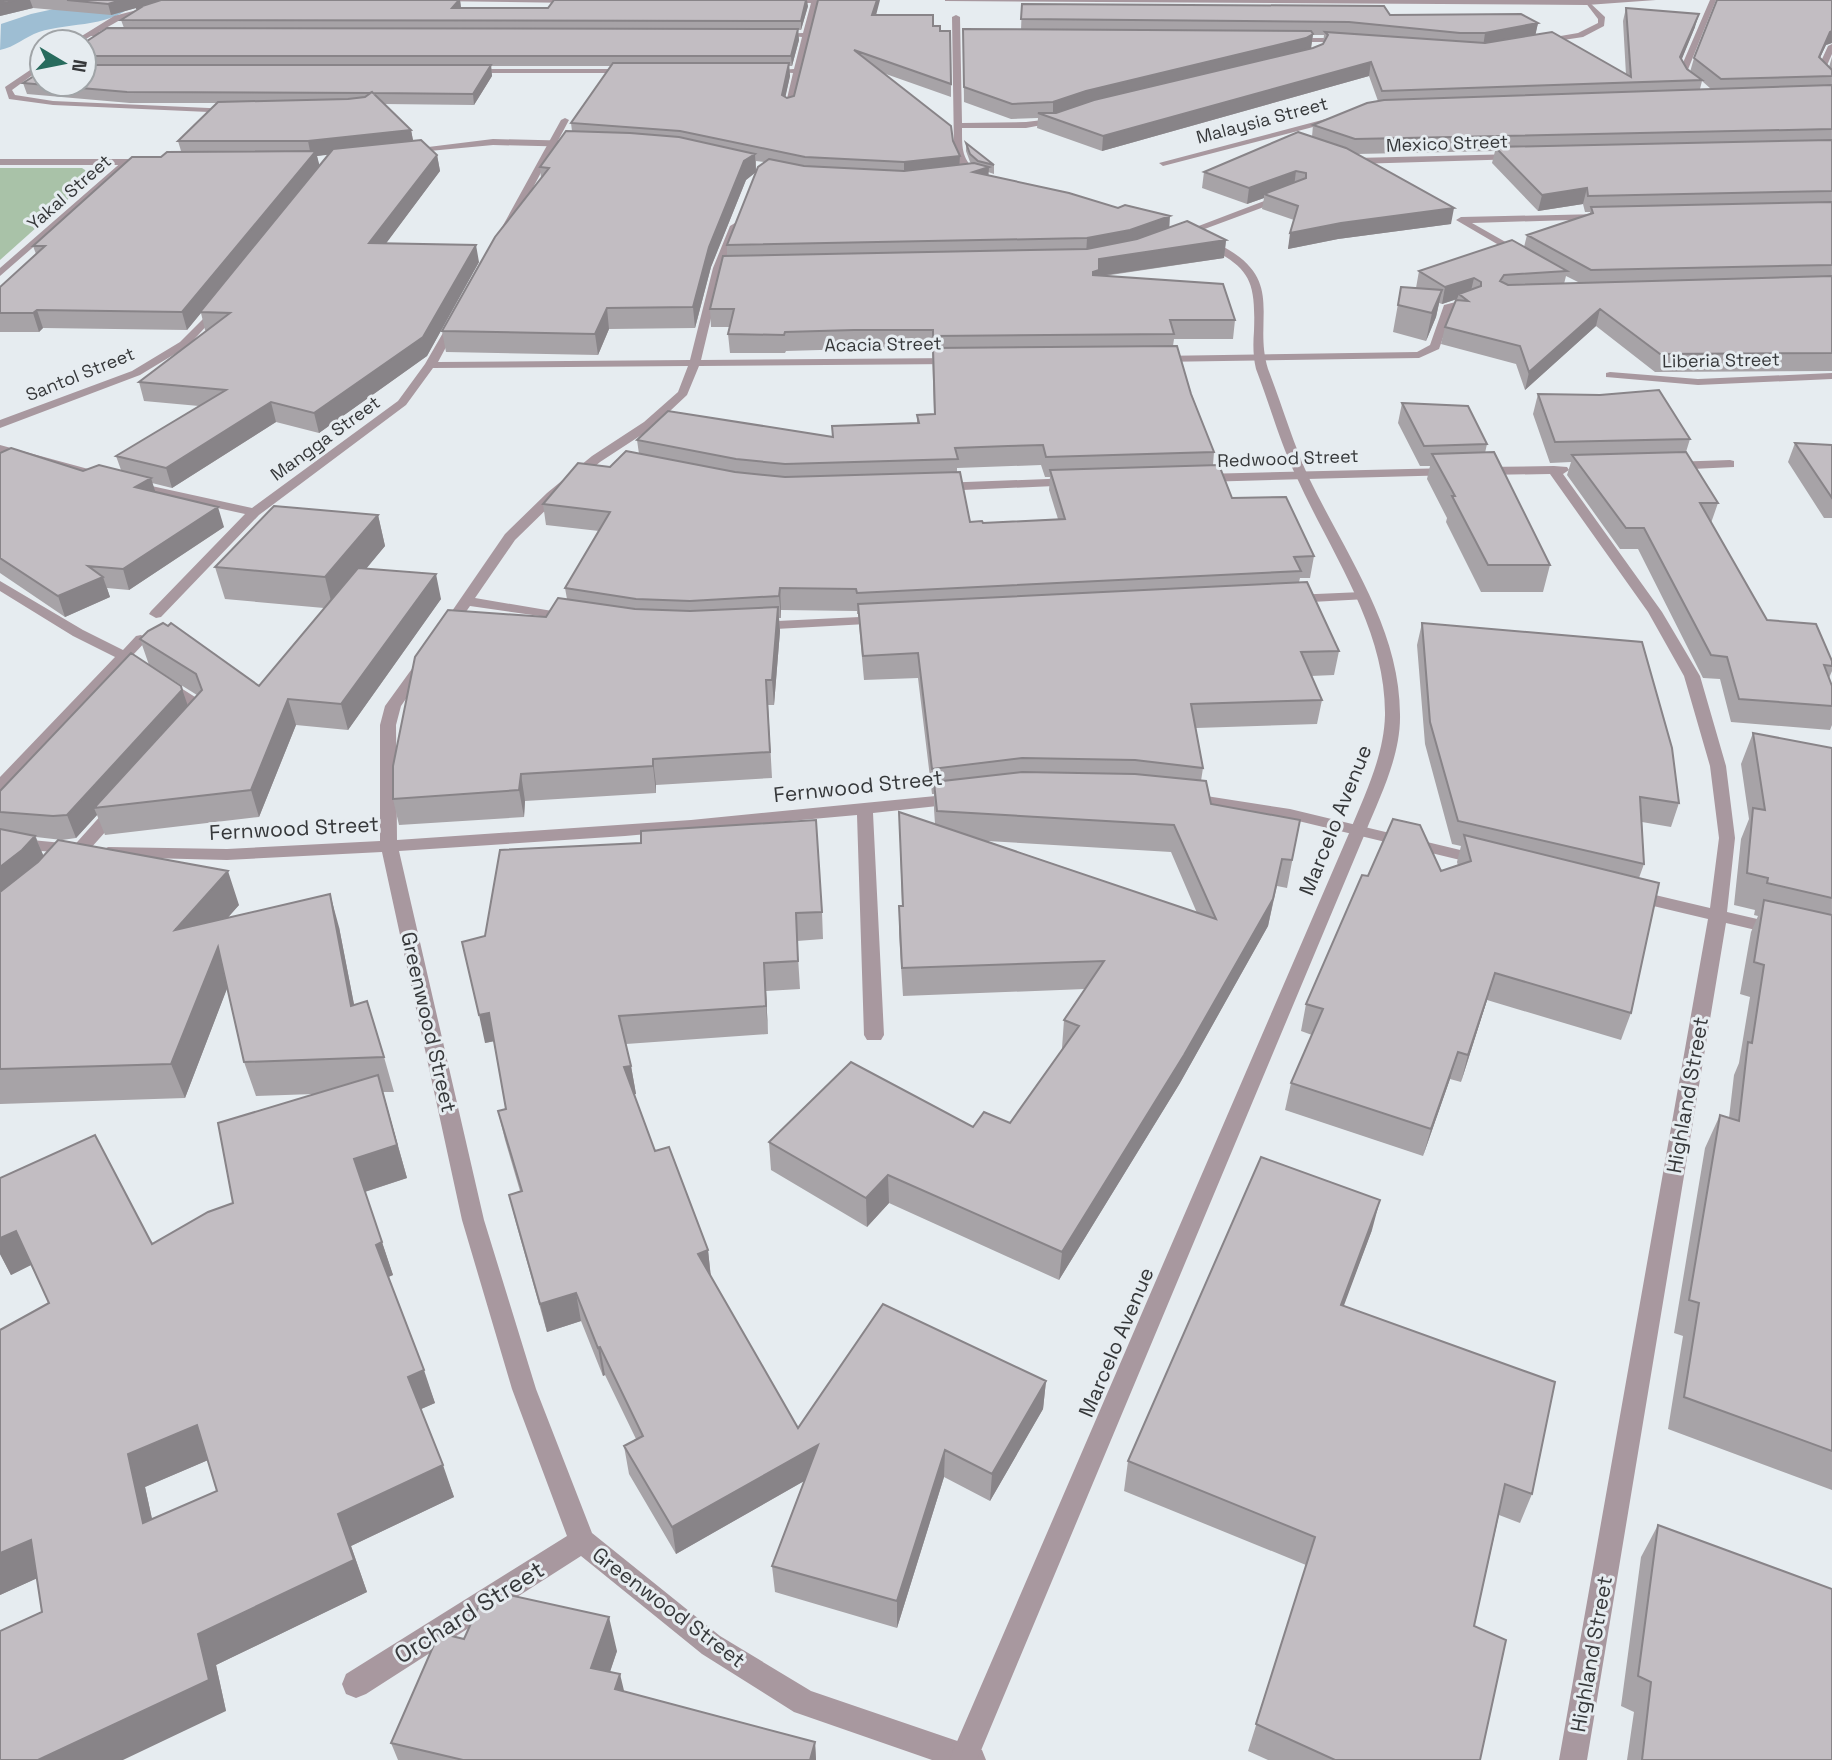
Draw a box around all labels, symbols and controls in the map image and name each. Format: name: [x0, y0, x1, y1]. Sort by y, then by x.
north arrow: [28, 28, 98, 98]
text: N: [66, 57, 93, 74]
street label: Malaysia Street: [1194, 91, 1330, 149]
street label: Mexico Street: [1386, 129, 1508, 157]
street label: Yakal Street: [22, 149, 116, 235]
street label: Acacia Street: [824, 331, 942, 357]
street label: Santol Street: [22, 342, 138, 406]
street label: Liberia Street: [1662, 347, 1780, 373]
street label: Mangga Street: [266, 390, 384, 486]
street label: Redwood Street: [1217, 444, 1359, 472]
street label: Marcelo Avenue: [1292, 741, 1378, 899]
street label: Fernwood Street: [772, 764, 944, 808]
street label: Fernwood Street: [208, 810, 380, 846]
street label: Greenwood Street: [395, 929, 463, 1115]
street label: Highland Street: [1660, 1015, 1714, 1175]
street label: Marcelo Avenue: [1072, 1263, 1160, 1421]
street label: Greenwood Street: [587, 1541, 751, 1673]
street label: Orchard Street: [388, 1554, 550, 1670]
street label: Highland Street: [1564, 1574, 1618, 1734]

